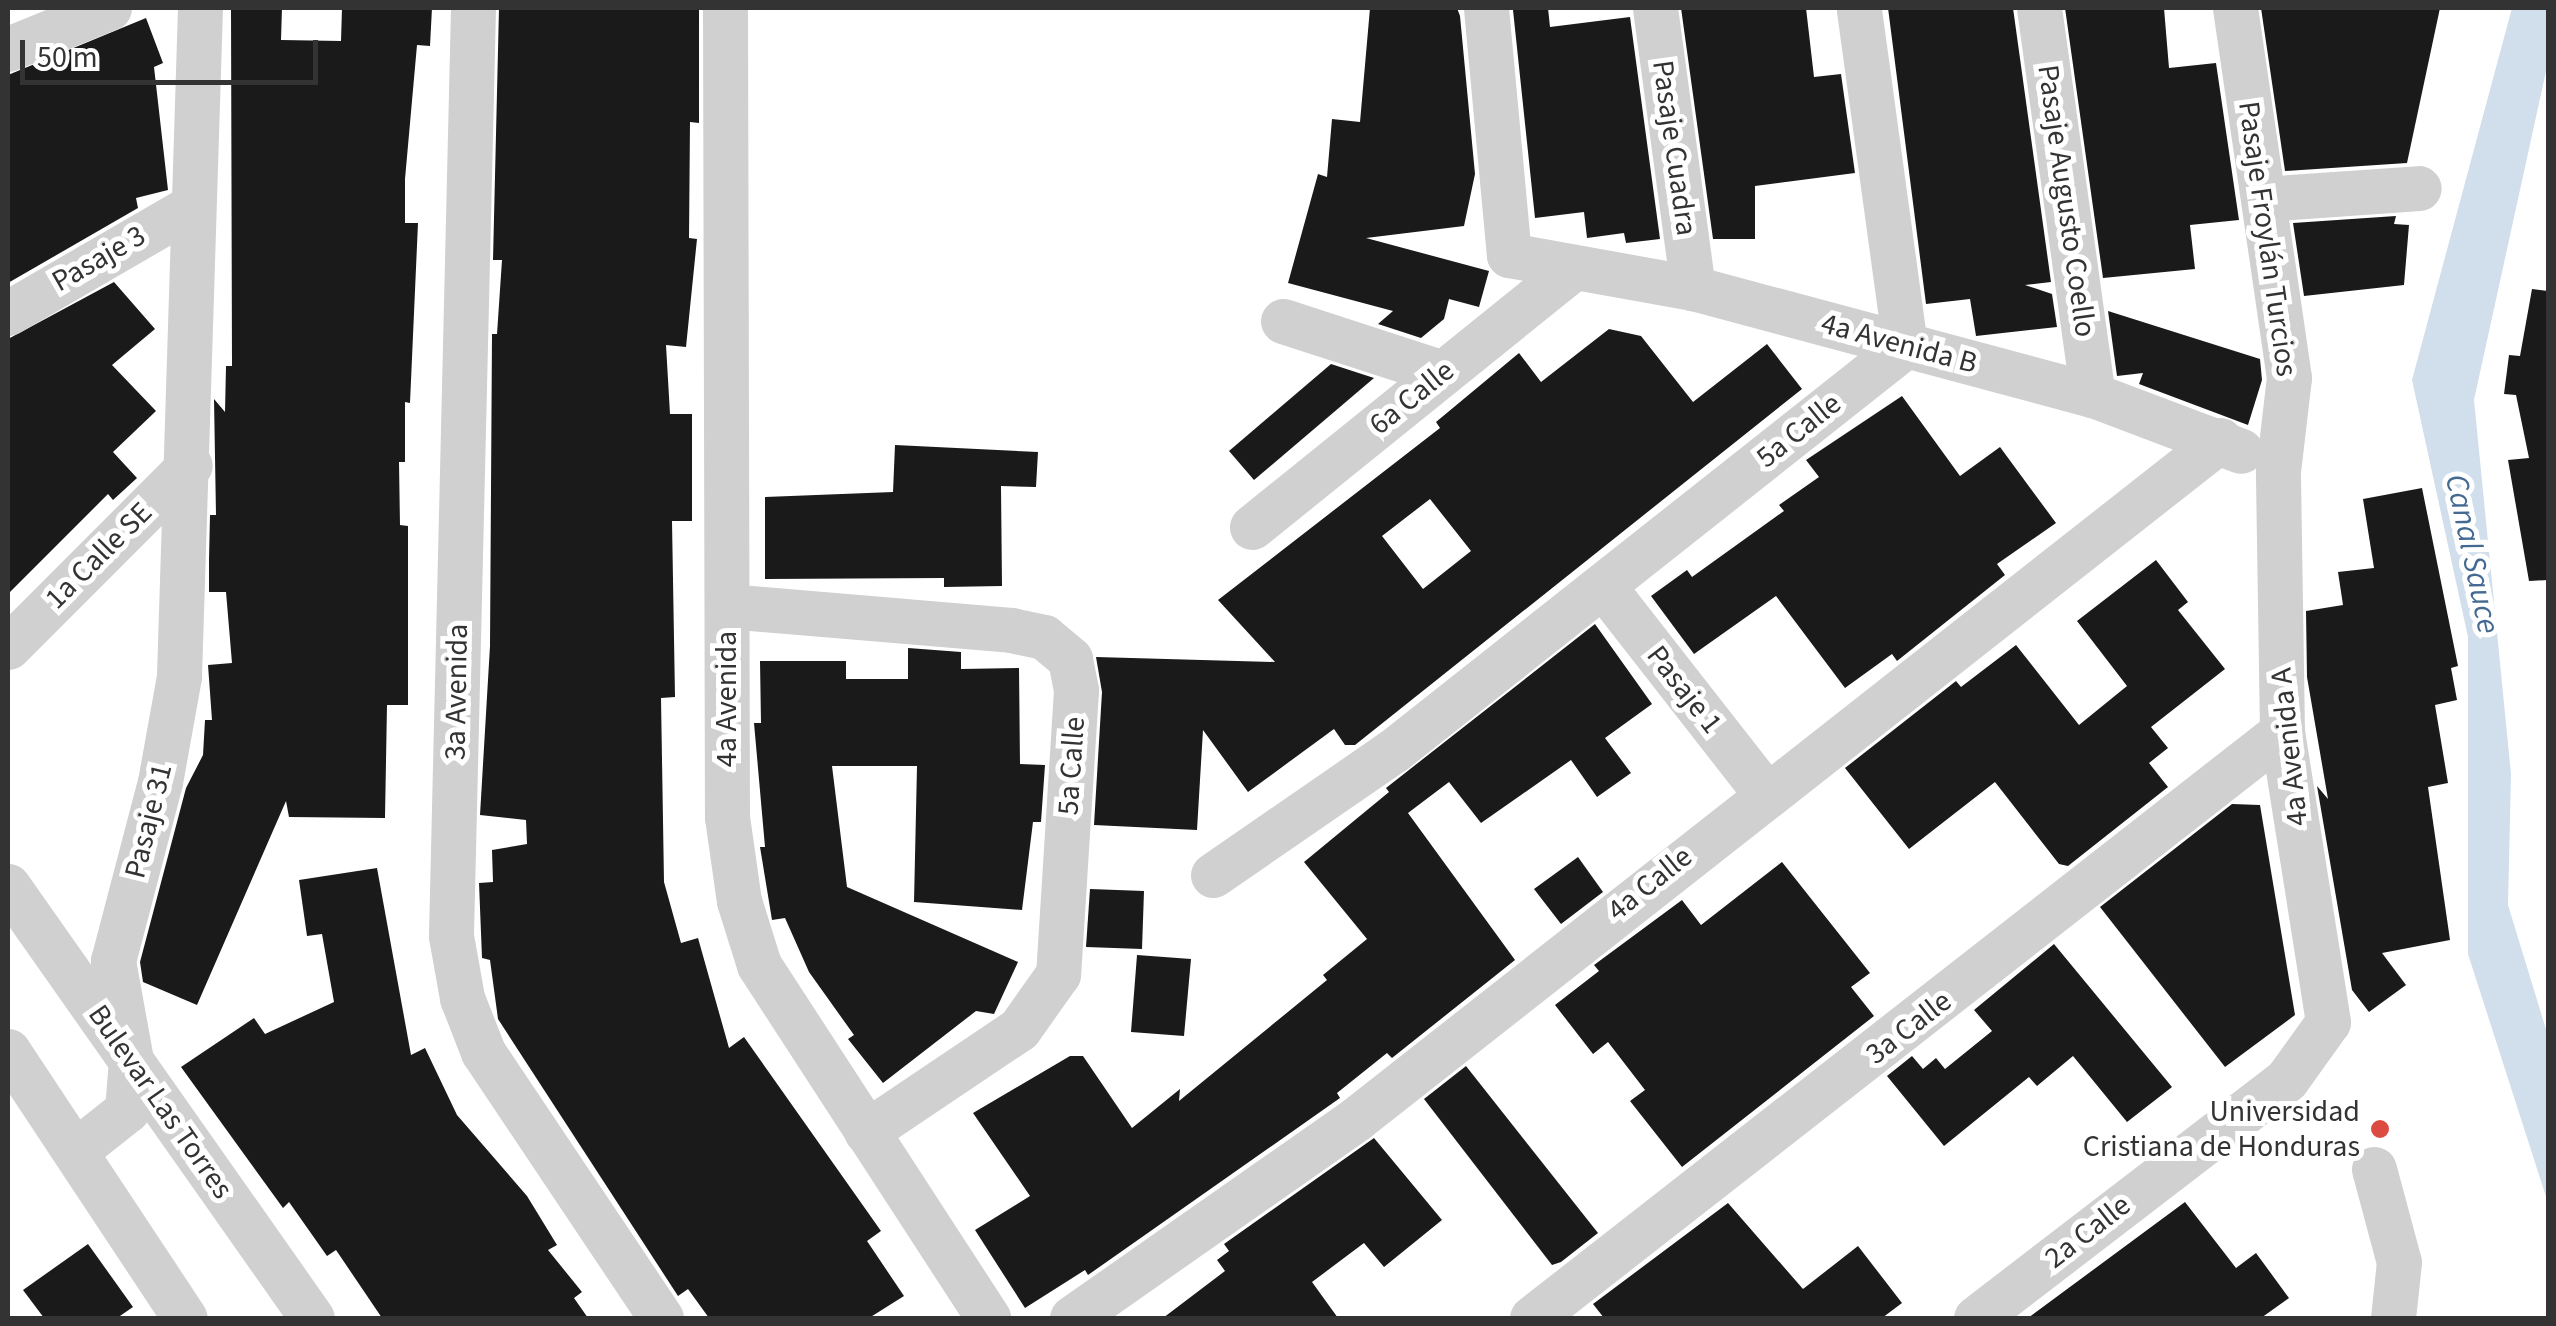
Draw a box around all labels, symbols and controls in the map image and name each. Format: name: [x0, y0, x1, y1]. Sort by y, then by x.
scale bar: [25, 20, 322, 82]
text: 50 m: [37, 36, 98, 79]
street label: Pasaje Cuadra: [1644, 58, 1704, 238]
street label: Pasaje Augusto Coello: [2029, 63, 2103, 339]
street label: Pasaje Froylán Turcios: [2230, 99, 2304, 379]
street label: Pasaje 3: [46, 218, 152, 300]
street label: 4a Avenida B: [1817, 306, 1981, 382]
street label: 6a Calle: [1362, 353, 1462, 443]
street label: 5a Calle: [1749, 386, 1849, 476]
water label: Canal Sauce: [2436, 471, 2508, 637]
street label: 1a Calle SE: [38, 495, 160, 617]
street label: 3a Avenida: [438, 623, 476, 761]
street label: 4a Avenida: [709, 631, 745, 767]
street label: Pasaje 1: [1639, 639, 1729, 741]
street label: 4a Avenida A: [2264, 666, 2316, 828]
street label: 5a Calle: [1051, 716, 1093, 816]
street label: Pasaje 31: [117, 760, 181, 882]
street label: 4a Calle: [1600, 839, 1700, 929]
street label: 3a Calle: [1859, 984, 1959, 1072]
street label: Bulevar Las Torres: [80, 998, 240, 1206]
place label: Universidad Cristiana de Honduras: [2083, 1094, 2360, 1164]
marker: Universidad Cristiana de Honduras: [2369, 1118, 2391, 1140]
street label: 2a Calle: [2038, 1188, 2138, 1276]

